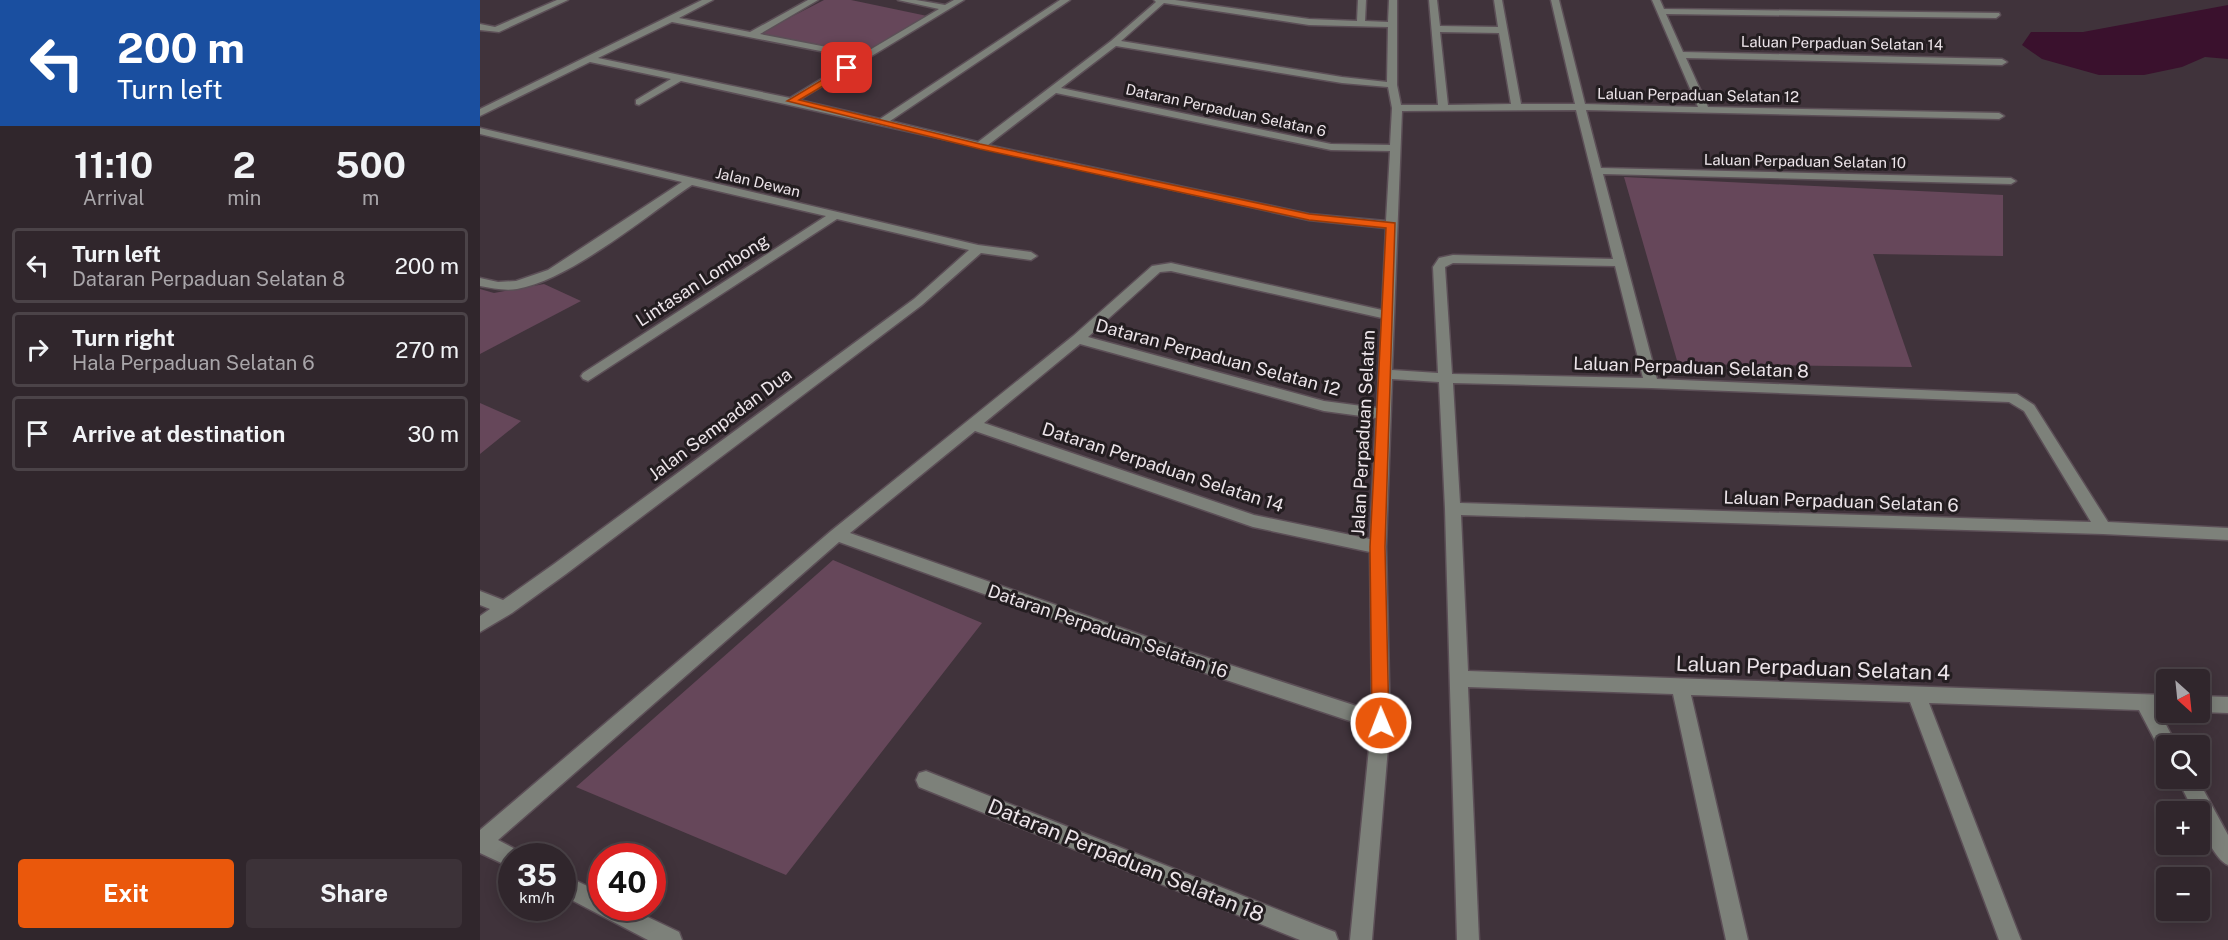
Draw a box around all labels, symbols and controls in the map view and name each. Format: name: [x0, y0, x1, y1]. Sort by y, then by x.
text: 200 m: [117, 23, 245, 72]
icon: left: [18, 24, 96, 102]
street label: Laluan Perpaduan Selatan 14: [1741, 33, 1943, 53]
pin: [821, 42, 872, 93]
icon: arrive: [830, 51, 863, 84]
text: Turn left: [117, 73, 223, 105]
street label: Dataran Perpaduan Selatan 6: [1124, 80, 1328, 140]
street label: Laluan Perpaduan Selatan 12: [1597, 85, 1799, 105]
text: 11:10: [74, 144, 153, 186]
text: 2: [233, 144, 256, 186]
text: 500: [335, 144, 406, 186]
street label: Laluan Perpaduan Selatan 10: [1704, 151, 1906, 171]
street label: Jalan Dewan: [714, 164, 802, 200]
text: Arrival: [83, 186, 145, 210]
text: min: [227, 186, 261, 210]
text: m: [362, 186, 379, 210]
street label: Lintasan Lombong: [632, 229, 772, 331]
text: Turn left: [72, 241, 161, 267]
icon: left: [21, 249, 54, 282]
text: 200 m: [395, 253, 459, 279]
text: Dataran Perpaduan Selatan 8: [72, 267, 345, 291]
street label: Dataran Perpaduan Selatan 12: [1093, 314, 1343, 400]
text: Turn right: [72, 325, 175, 351]
street label: Jalan Perpaduan Selatan: [1347, 329, 1379, 537]
icon: right: [21, 333, 54, 366]
text: 270 m: [395, 337, 459, 363]
text: Hala Perpaduan Selatan 6: [72, 351, 315, 375]
street label: Laluan Perpaduan Selatan 8: [1573, 352, 1809, 382]
street label: Jalan Sempadan Dua: [644, 363, 796, 485]
icon: arrive: [21, 417, 54, 450]
street label: Dataran Perpaduan Selatan 14: [1040, 418, 1286, 516]
text: Arrive at destination: [72, 421, 285, 447]
text: 30 m: [407, 421, 459, 447]
street label: Laluan Perpaduan Selatan 6: [1723, 486, 1959, 516]
street label: Dataran Perpaduan Selatan 16: [985, 580, 1231, 682]
street label: Laluan Perpaduan Selatan 4: [1675, 651, 1951, 685]
north arrow: [2156, 669, 2210, 723]
map controls: [2156, 669, 2210, 921]
position arrow: [1349, 691, 1413, 755]
button: search: [2156, 735, 2210, 789]
street label: Dataran Perpaduan Selatan 18: [984, 793, 1268, 927]
button: +: [2156, 801, 2210, 855]
speed limit sign: 40: [588, 843, 666, 921]
text: 35: [517, 857, 557, 893]
button: Exit: [18, 859, 234, 928]
button: Share: [246, 859, 462, 928]
button: −: [2156, 867, 2210, 921]
text: km/h: [519, 889, 555, 906]

